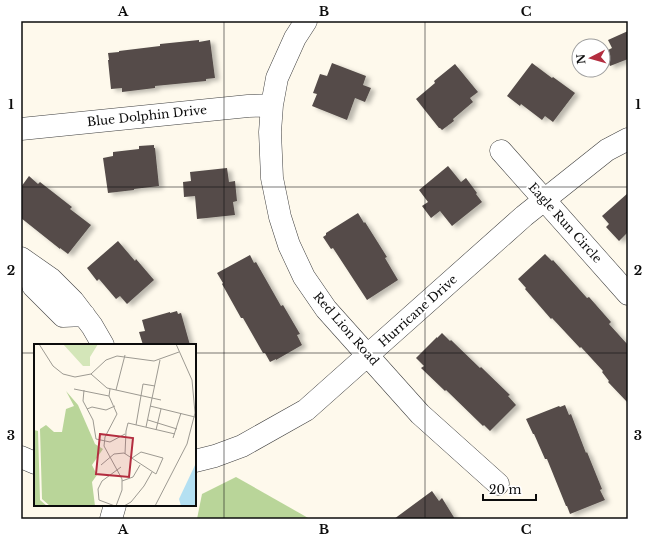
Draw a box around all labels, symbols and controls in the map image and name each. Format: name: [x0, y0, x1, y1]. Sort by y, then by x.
text: A: [117, 3, 129, 20]
text: B: [319, 3, 329, 20]
text: C: [521, 3, 532, 20]
north arrow: [571, 38, 611, 78]
text: N: [573, 53, 589, 65]
text: 1: [8, 96, 14, 113]
text: 1: [635, 96, 641, 113]
street label: Blue Dolphin Drive: [86, 102, 208, 129]
street label: Eagle Run Circle: [526, 180, 605, 266]
text: 2: [7, 262, 15, 279]
text: 2: [634, 262, 642, 279]
street label: Hurricane Drive: [375, 271, 460, 350]
street label: Red Lion Road: [311, 289, 382, 368]
inset map: [34, 344, 196, 506]
text: 3: [7, 427, 15, 444]
text: 3: [634, 427, 642, 444]
scale bar: [483, 476, 536, 502]
text: 20 m: [489, 482, 521, 497]
text: A: [117, 521, 129, 538]
text: B: [319, 521, 329, 538]
text: C: [521, 521, 532, 538]

